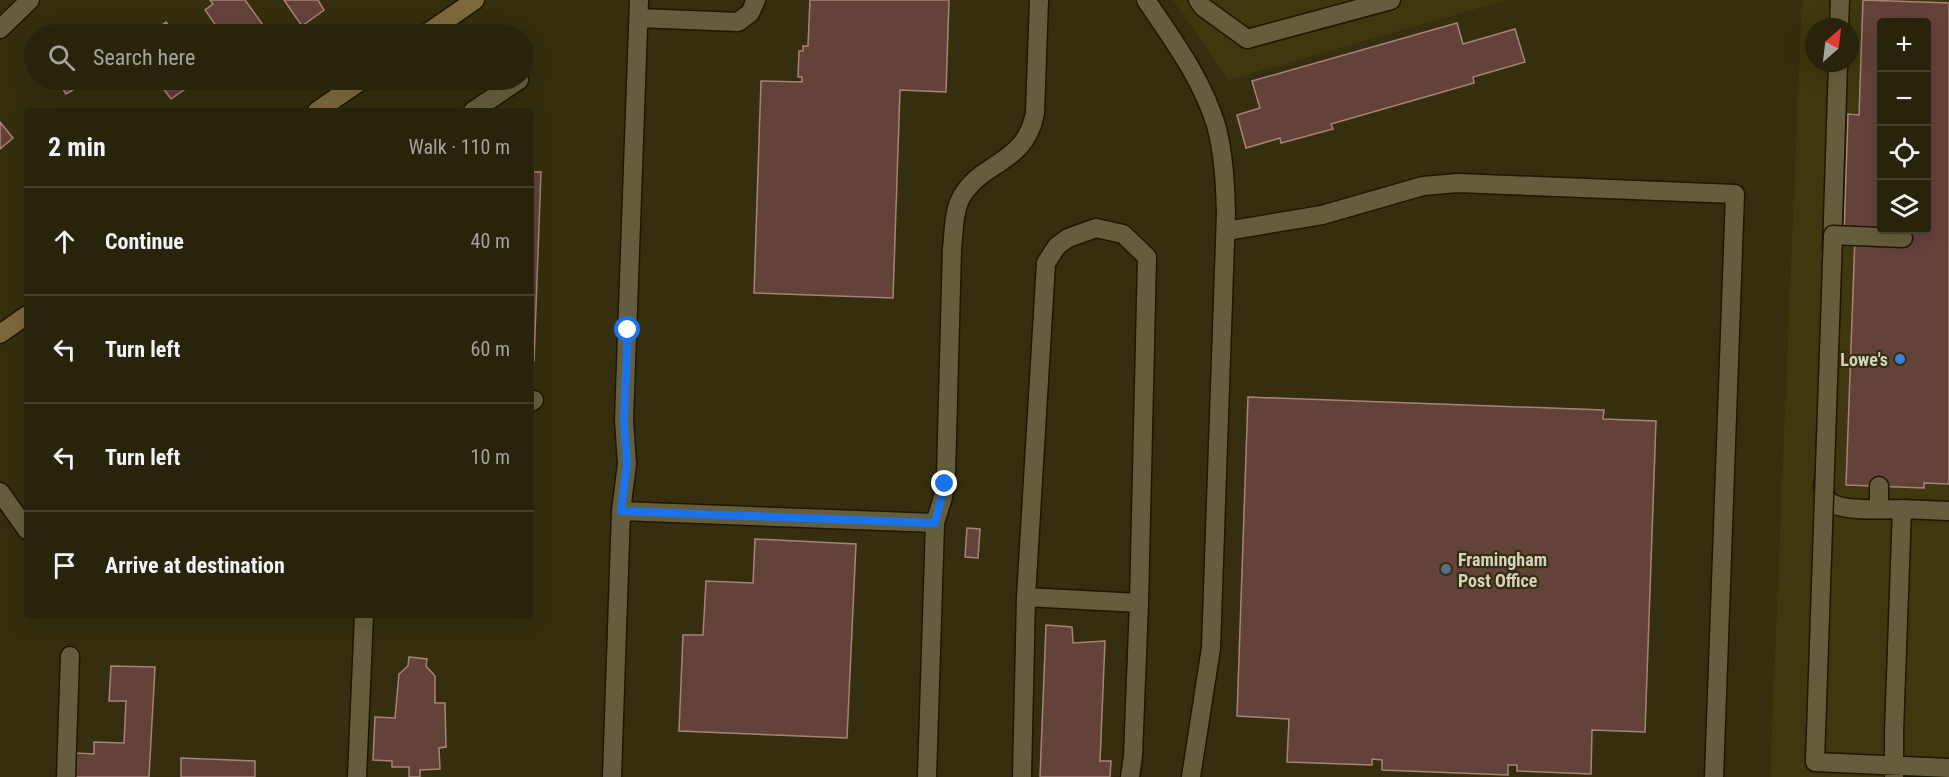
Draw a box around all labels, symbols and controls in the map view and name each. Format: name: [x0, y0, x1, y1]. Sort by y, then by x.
north arrow: [1805, 18, 1859, 72]
map controls: [1877, 18, 1931, 234]
button: +: [1877, 18, 1931, 72]
search box: [24, 24, 534, 90]
icon: search: [45, 41, 78, 74]
text: Search here: [93, 45, 195, 70]
button: −: [1877, 72, 1931, 126]
button: locate: [1877, 126, 1931, 180]
text: 2 min: [48, 132, 106, 162]
text: Walk · 110 m: [409, 135, 510, 159]
button: layers: [1877, 180, 1931, 234]
icon: ahead: [48, 225, 81, 258]
text: Continue: [105, 229, 184, 254]
text: 40 m: [471, 229, 510, 253]
route start: [614, 316, 640, 342]
icon: left: [48, 333, 81, 366]
text: Turn left: [105, 337, 180, 362]
text: 60 m: [471, 337, 510, 361]
place label: Lowe's: [1840, 349, 1888, 370]
marker: Lowe's: [1893, 352, 1907, 366]
icon: left: [48, 441, 81, 474]
text: Turn left: [105, 445, 180, 470]
text: 10 m: [471, 445, 510, 469]
route end: [931, 470, 957, 496]
icon: arrive: [48, 549, 81, 582]
place label: Framingham Post Office: [1458, 549, 1547, 591]
text: Arrive at destination: [105, 553, 285, 578]
marker: Framingham Post Office: [1439, 562, 1453, 576]

